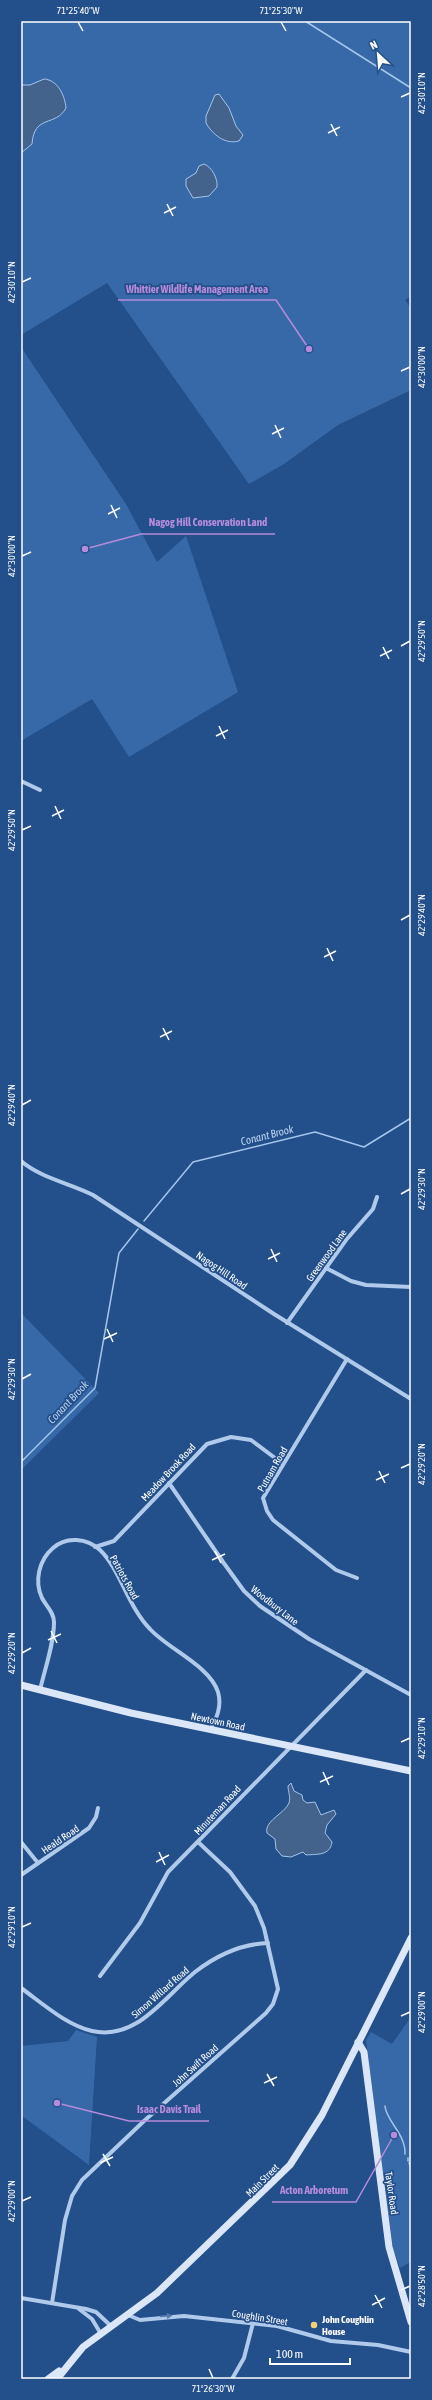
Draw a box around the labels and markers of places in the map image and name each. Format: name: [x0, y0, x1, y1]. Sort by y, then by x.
callout: Whittier Wildlife Management Area: [118, 277, 276, 300]
callout: Nagog Hill Conservation Land: [141, 511, 275, 534]
callout: Isaac Davis Trail: [129, 2098, 209, 2121]
callout: Acton Arboretum: [272, 2179, 356, 2202]
place label: John Coughlin House: [321, 2314, 374, 2337]
marker: John Coughlin House: [309, 2320, 319, 2330]

